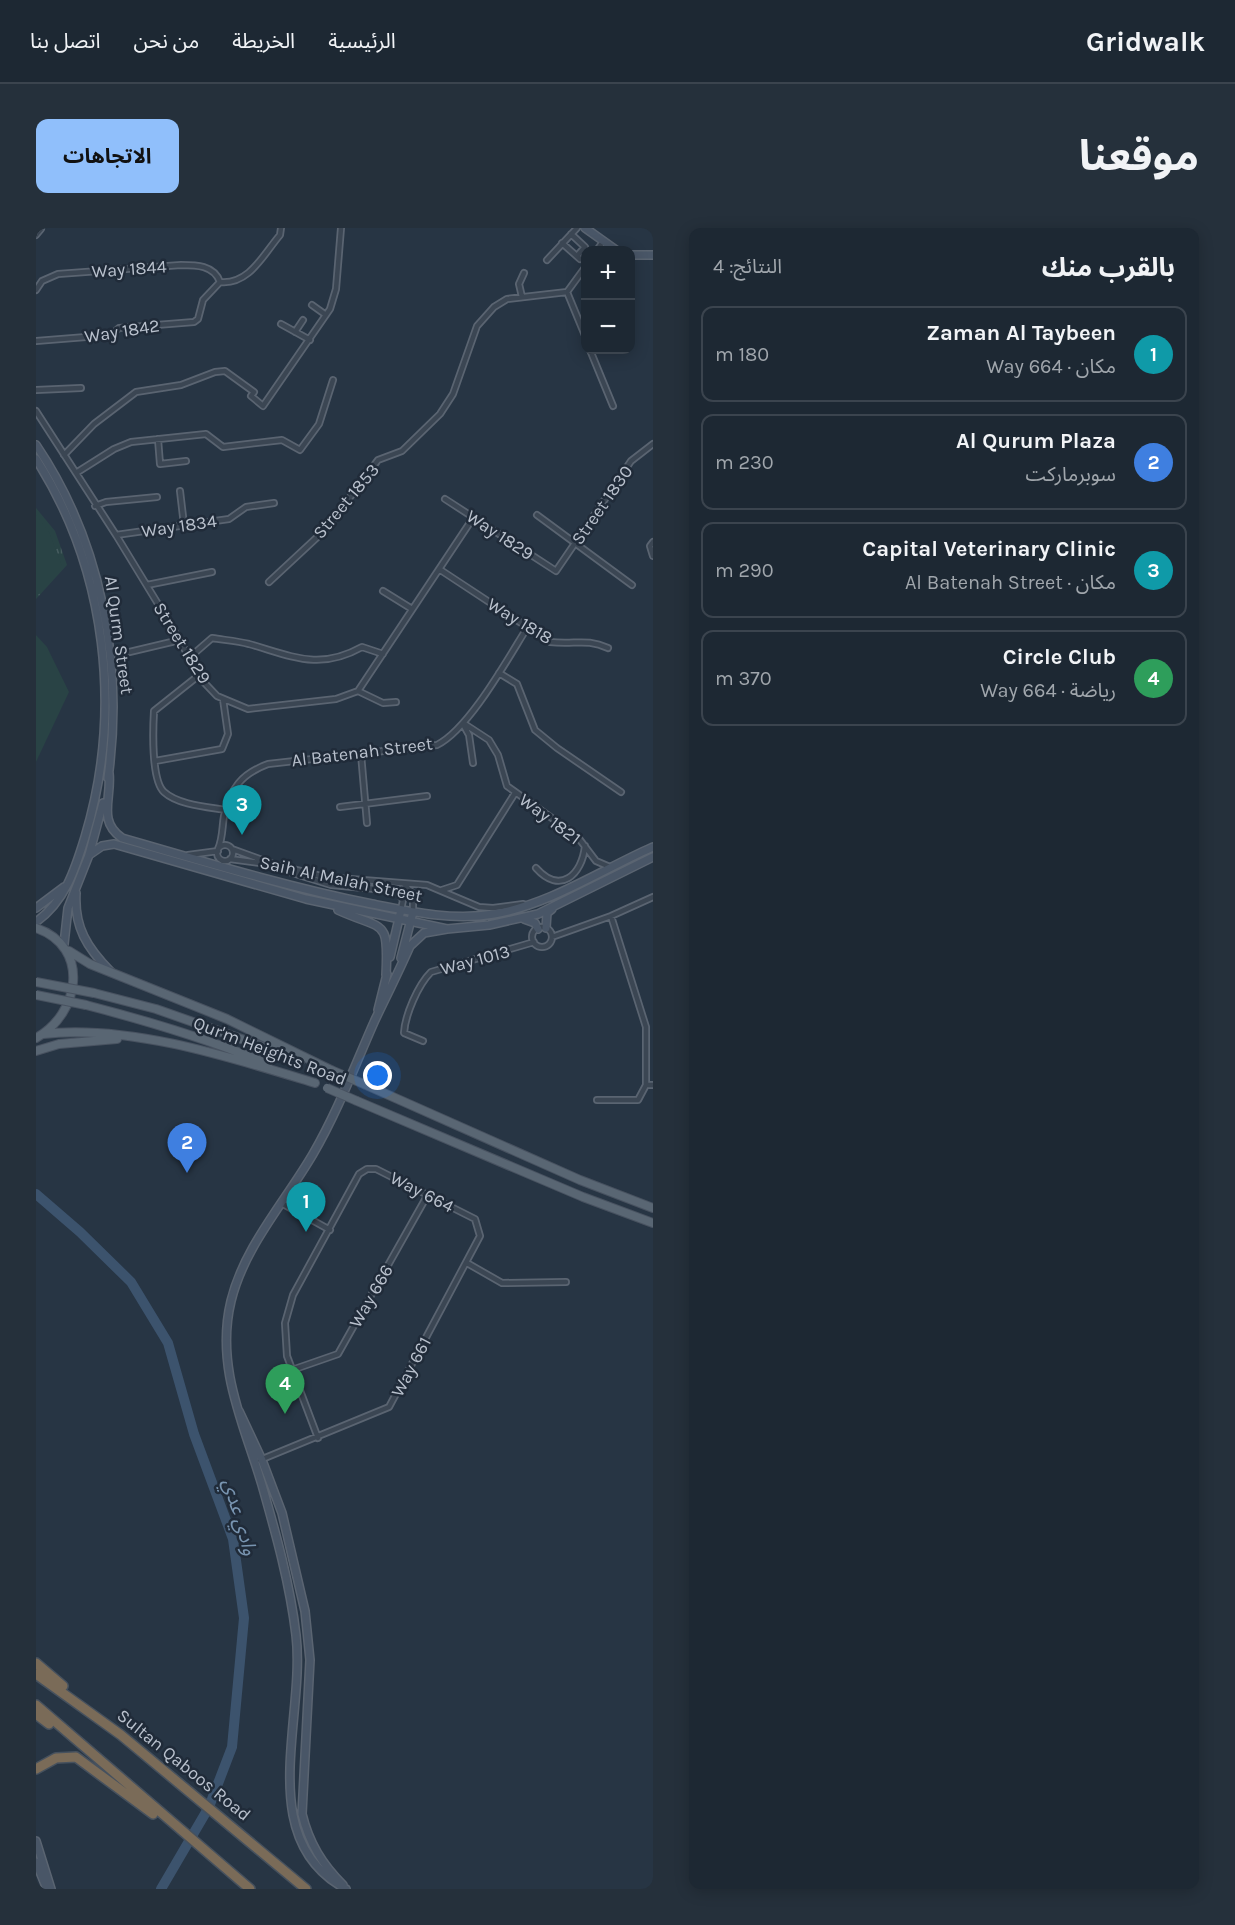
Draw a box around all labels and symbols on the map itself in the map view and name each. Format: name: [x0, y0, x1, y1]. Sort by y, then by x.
street label: Way 1844: [91, 255, 167, 283]
street label: Way 1842: [83, 314, 161, 348]
street label: Street 1853: [308, 459, 384, 543]
street label: Street 1830: [567, 461, 637, 549]
street label: Way 1829: [462, 505, 538, 565]
street label: Way 1834: [140, 510, 218, 542]
street label: Al Qurm Street: [100, 574, 138, 696]
street label: Way 1818: [483, 593, 557, 649]
street label: Street 1829: [148, 598, 216, 688]
street label: Al Batenah Street: [290, 732, 434, 772]
pin: 3: [222, 786, 262, 835]
street label: Way 1821: [515, 789, 585, 849]
street label: Saih Al Malah Street: [258, 851, 425, 907]
street label: Way 1013: [438, 940, 512, 980]
street label: Qur'm Heights Road: [190, 1012, 350, 1090]
your location: [363, 1061, 392, 1090]
pin: 2: [168, 1124, 206, 1173]
street label: Way 664: [386, 1167, 458, 1217]
pin: 1: [286, 1182, 326, 1232]
street label: Way 666: [344, 1261, 398, 1331]
street label: Way 661: [386, 1333, 436, 1401]
pin: 4: [266, 1364, 304, 1414]
water label: وادي عدي: [215, 1476, 262, 1559]
street label: Sultan Qaboos Road: [113, 1704, 255, 1826]

